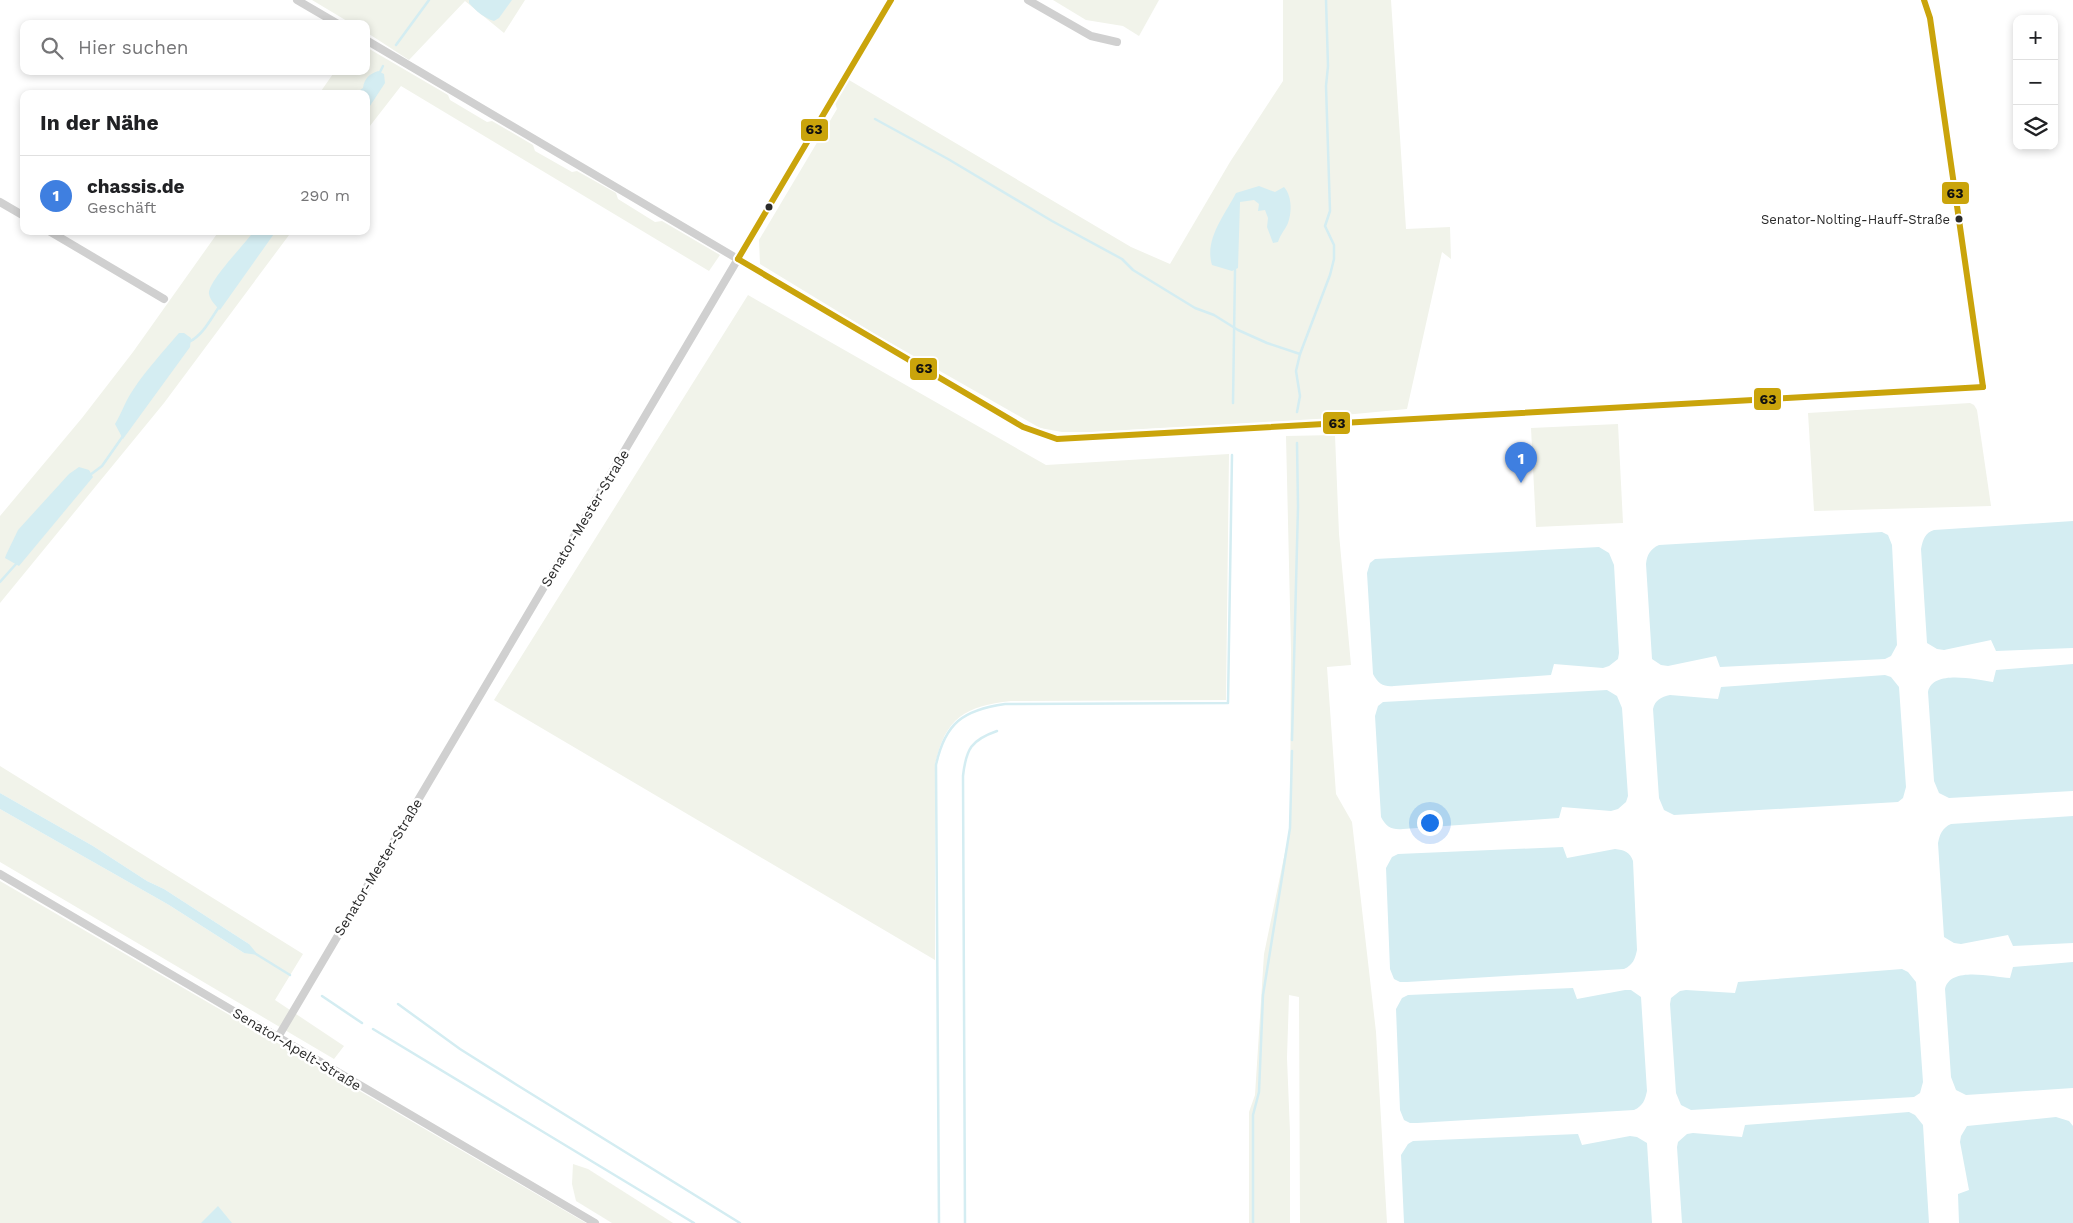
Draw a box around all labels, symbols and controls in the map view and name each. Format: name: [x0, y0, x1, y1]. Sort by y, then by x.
map controls: [2013, 15, 2058, 150]
button: +: [2013, 15, 2058, 60]
search box: [20, 20, 370, 75]
icon: search: [38, 34, 66, 62]
text: Hier suchen: [78, 36, 189, 59]
button: −: [2013, 60, 2058, 105]
button: layers: [2013, 105, 2058, 150]
text: In der Nähe: [40, 110, 159, 135]
line badge: 63: [800, 118, 829, 142]
text: 63: [806, 121, 822, 137]
text: chassis.de: [87, 175, 185, 198]
line badge: 63: [1941, 181, 1970, 205]
text: 63: [1947, 185, 1963, 201]
text: 1: [53, 186, 59, 205]
text: 290 m: [300, 186, 350, 205]
text: Geschäft: [87, 198, 156, 217]
unlabelled marker: [764, 202, 774, 212]
place label: Senator-Nolting-Hauff-Straße: [1761, 212, 1950, 227]
marker: Senator-Nolting-Hauff-Straße: [1954, 214, 1964, 224]
line badge: 63: [909, 357, 938, 381]
text: 63: [916, 360, 932, 376]
line badge: 63: [1753, 387, 1782, 411]
text: 63: [1760, 391, 1776, 407]
line badge: 63: [1322, 411, 1351, 435]
text: 63: [1329, 415, 1345, 431]
pin: 1: [1505, 442, 1537, 483]
street label: Senator-Mester-Straße: [538, 447, 632, 589]
street label: Senator-Mester-Straße: [331, 796, 425, 938]
your location: [1417, 810, 1443, 836]
street label: Senator-Apelt-Straße: [230, 1004, 364, 1094]

